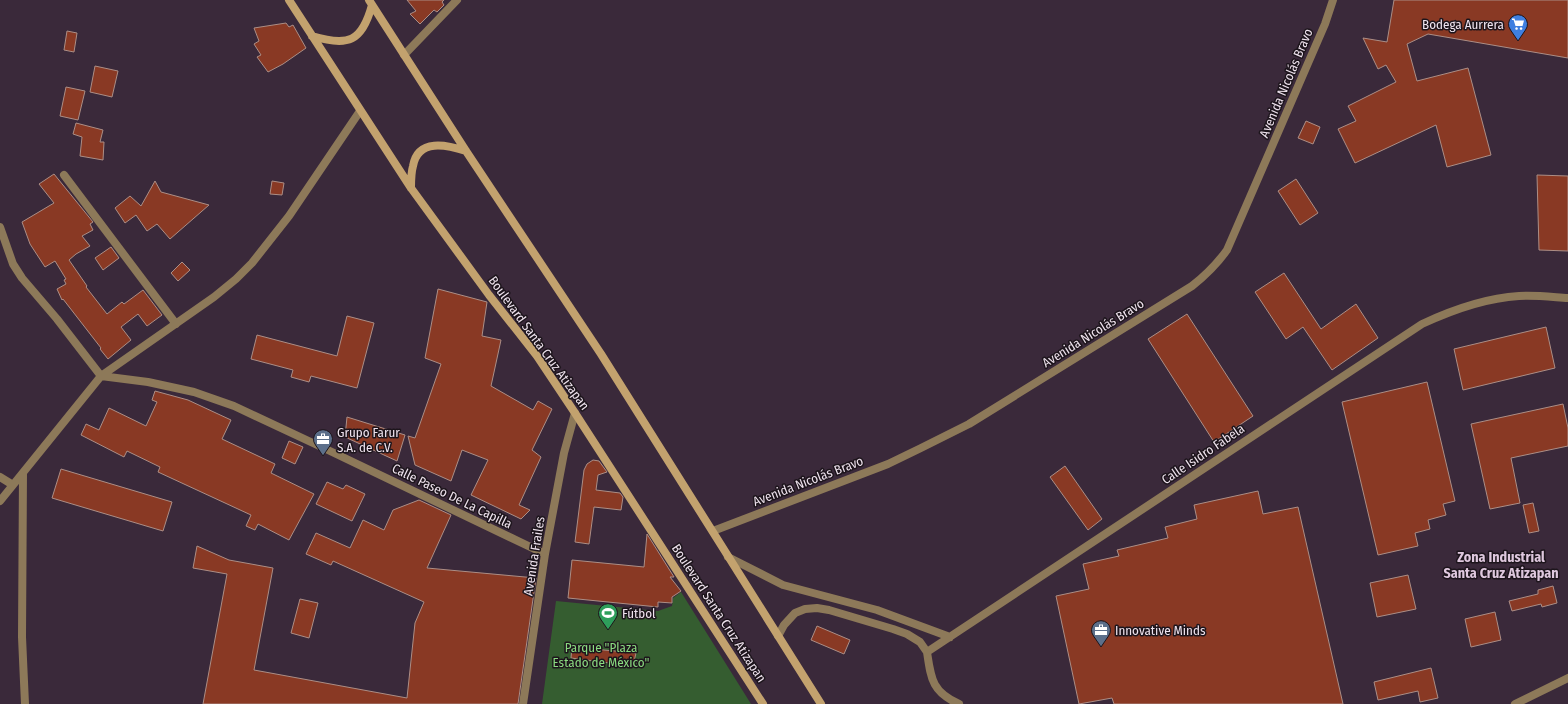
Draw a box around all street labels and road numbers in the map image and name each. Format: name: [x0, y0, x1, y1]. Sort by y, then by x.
street label: Avenida Nicolás Bravo: [1256, 26, 1316, 140]
street label: Boulevard Santa Cruz Atizapan: [485, 273, 593, 413]
street label: Avenida Nicolás Bravo: [1039, 296, 1147, 370]
street label: Calle Isidro Fabela: [1159, 421, 1247, 487]
street label: Avenida Nicolás Bravo: [751, 453, 865, 509]
street label: Calle Paseo De La Capilla: [390, 460, 514, 532]
street label: Avenida Frailes: [520, 515, 548, 597]
street label: Boulevard Santa Cruz Atizapan: [669, 541, 769, 685]

